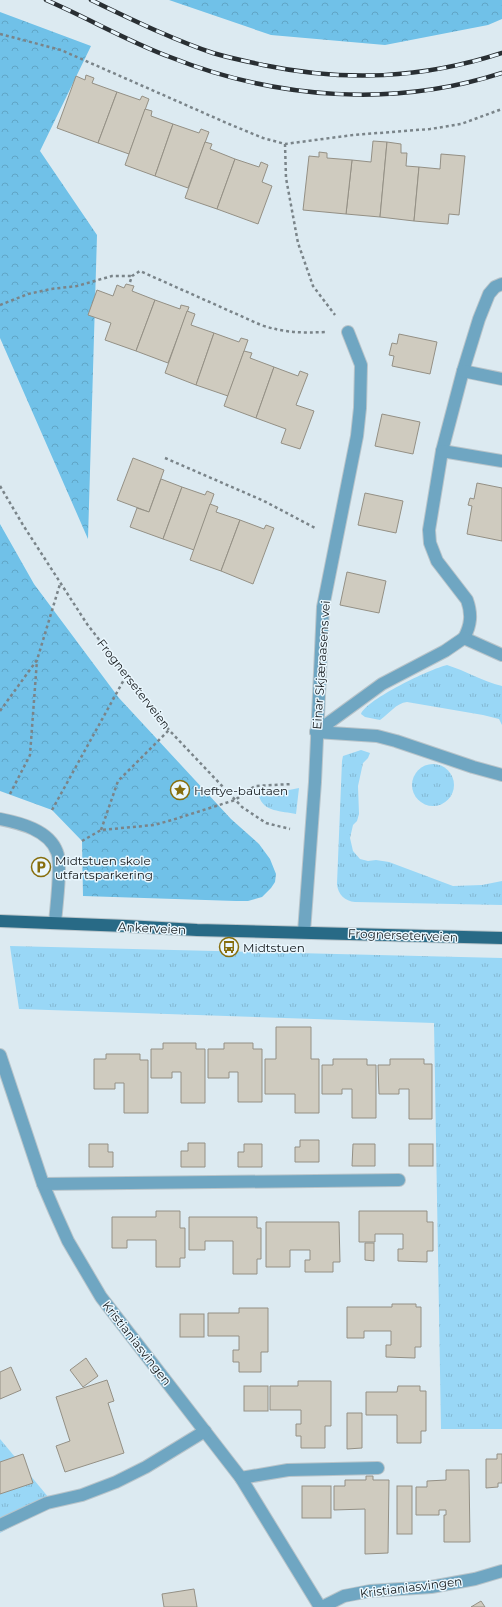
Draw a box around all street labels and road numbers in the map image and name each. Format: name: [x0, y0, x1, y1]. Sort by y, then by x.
street label: Einar Skjæraasens vei: [309, 600, 333, 730]
street label: Frognerseterveien: [94, 636, 174, 732]
street label: Ankerveien: [118, 919, 186, 937]
street label: Frognerseterveien: [348, 926, 458, 944]
street label: Kristianiasvingen: [99, 1298, 175, 1388]
street label: Kristianiasvingen: [359, 1573, 463, 1601]

